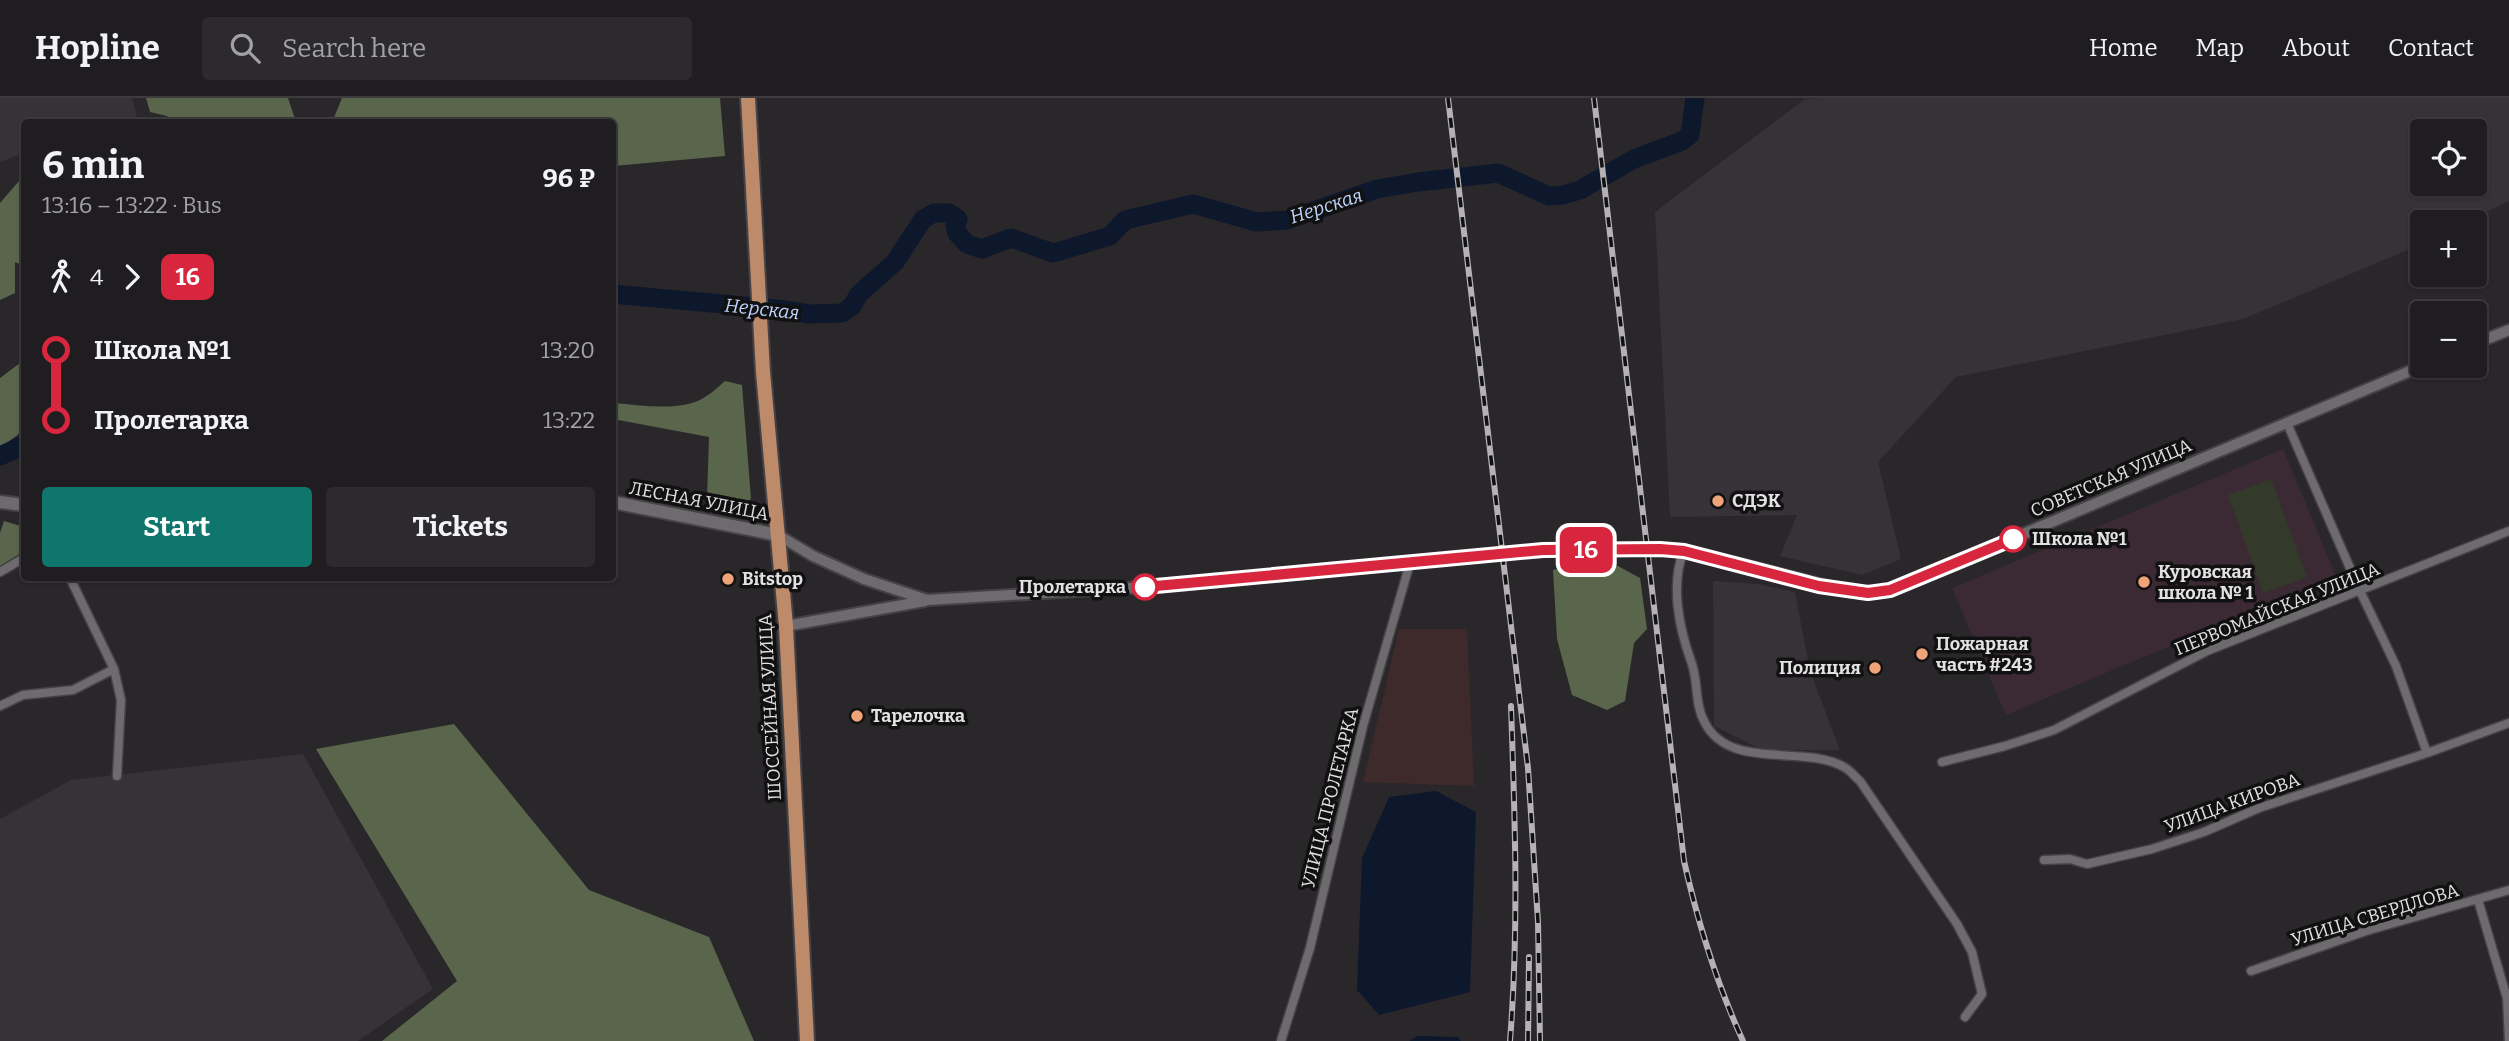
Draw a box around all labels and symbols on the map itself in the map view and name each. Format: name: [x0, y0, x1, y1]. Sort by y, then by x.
water label: Нерская: [1287, 183, 1365, 229]
water label: Нерская: [723, 294, 801, 324]
street label: СОВЕТСКАЯ УЛИЦА: [2027, 434, 2195, 522]
street label: ЛЕСНАЯ УЛИЦА: [628, 477, 771, 525]
place label: СДЭК: [1732, 490, 1781, 512]
marker: СДЭК: [1710, 493, 1726, 509]
marker: Школа №1: [2000, 526, 2026, 552]
line badge: 16: [1554, 527, 1618, 573]
place label: Школа №1: [2032, 528, 2127, 550]
street label: ПЕРВОМАЙСКАЯ УЛИЦА: [2171, 558, 2383, 660]
place label: Куровская школа № 1: [2158, 561, 2253, 604]
place label: Bitstop: [742, 568, 803, 590]
marker: Bitstop: [720, 571, 736, 587]
marker: Пролетарка: [1132, 574, 1158, 600]
marker: Куровская школа № 1: [2136, 574, 2152, 590]
place label: Пролетарка: [1019, 576, 1126, 598]
street label: ШОССЕЙНАЯ УЛИЦА: [754, 613, 786, 801]
place label: Пожарная часть #243: [1936, 633, 2033, 676]
marker: Пожарная часть #243: [1914, 646, 1930, 662]
place label: Полиция: [1779, 657, 1861, 679]
marker: Полиция: [1867, 660, 1883, 676]
place label: Тарелочка: [871, 705, 965, 727]
street label: УЛИЦА ПРОЛЕТАРКА: [1297, 705, 1363, 891]
marker: Тарелочка: [849, 708, 865, 724]
street label: УЛИЦА КИРОВА: [2161, 768, 2303, 838]
street label: УЛИЦА СВЕРДЛОВА: [2289, 879, 2462, 951]

